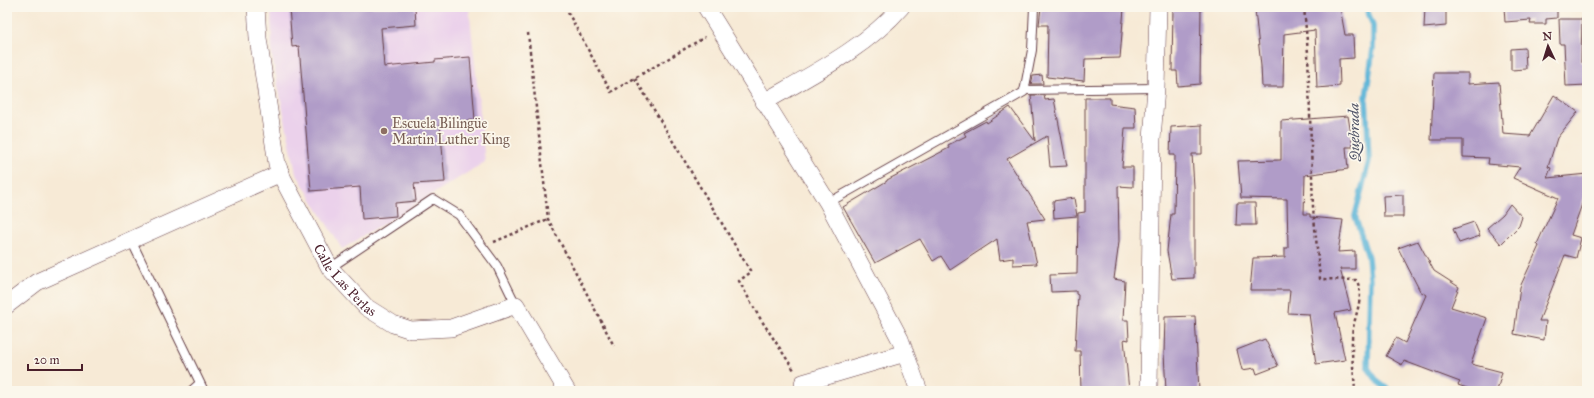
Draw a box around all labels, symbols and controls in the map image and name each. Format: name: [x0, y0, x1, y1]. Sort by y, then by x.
north arrow: [1528, 26, 1568, 66]
text: N: [1542, 30, 1553, 43]
water label: Quebrada: [1344, 103, 1364, 162]
place label: Escuela Bilingüe Martin Luther King: [392, 115, 510, 148]
marker: Escuela Bilingüe Martin Luther King: [379, 126, 389, 136]
street label: Calle Las Perlas: [310, 241, 379, 320]
scale bar: [28, 346, 82, 372]
text: 20 m: [34, 353, 60, 367]

